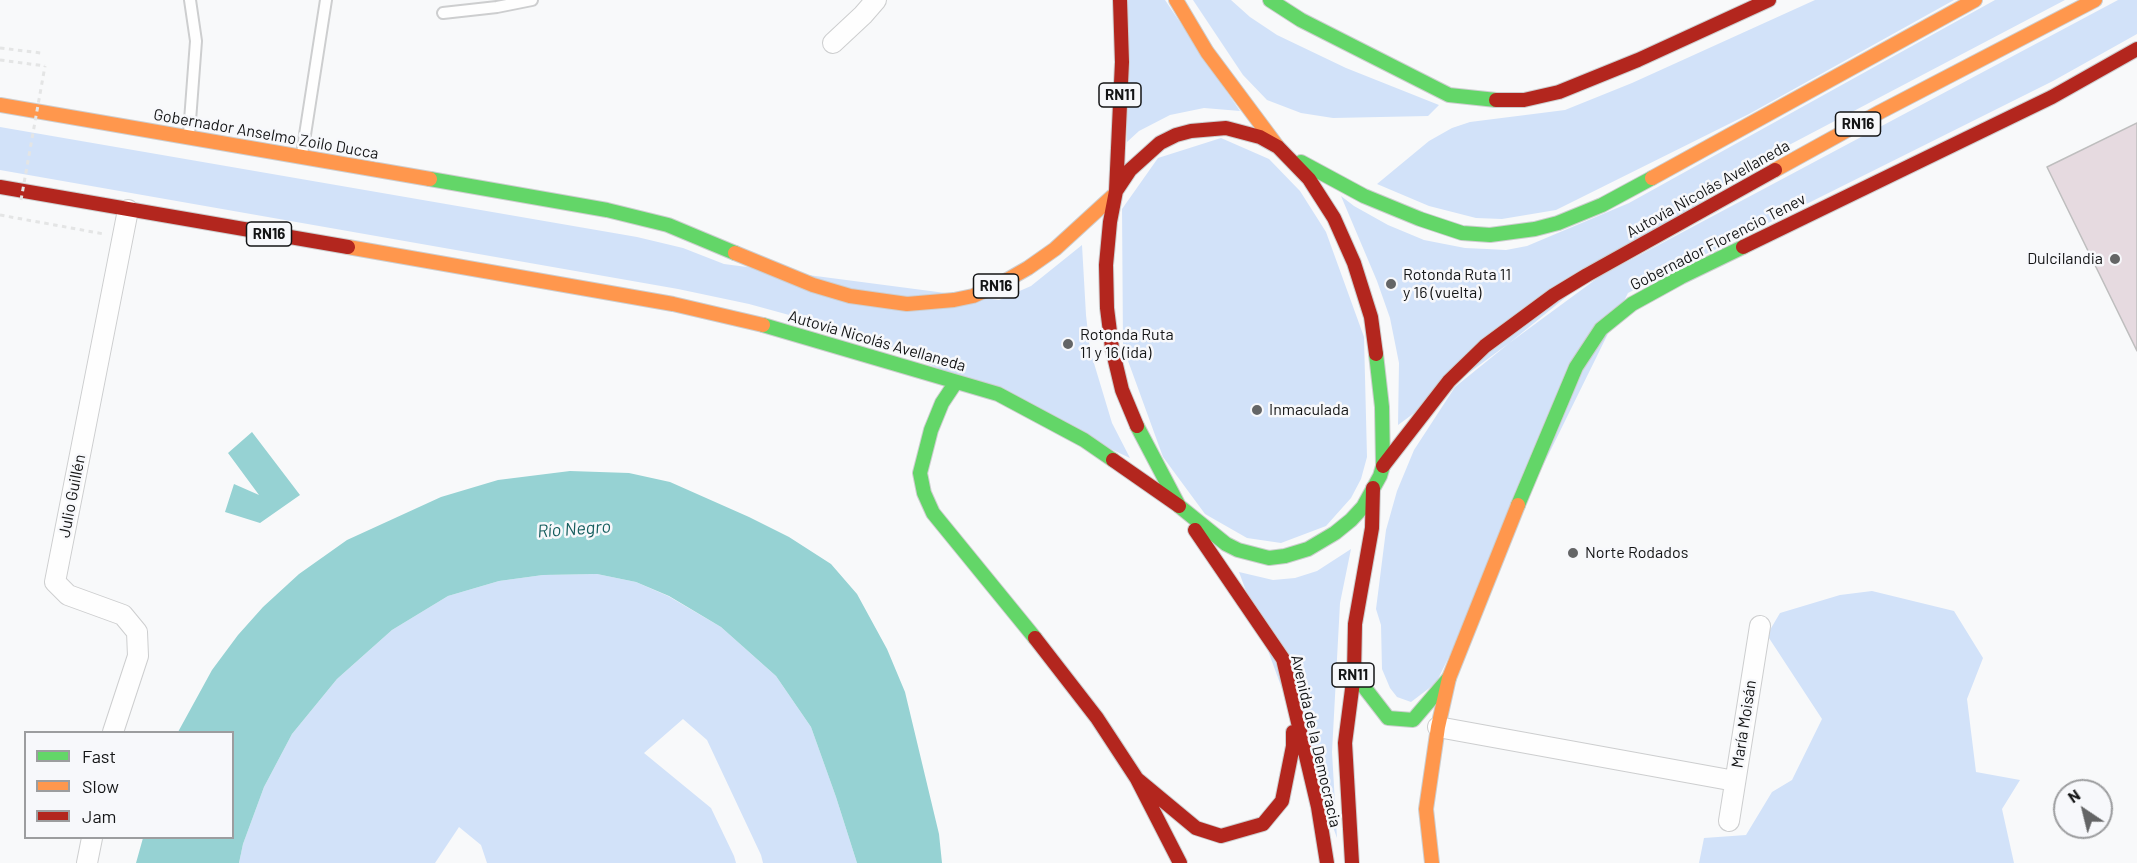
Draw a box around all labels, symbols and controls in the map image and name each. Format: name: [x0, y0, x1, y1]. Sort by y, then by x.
road number: RN11: [1099, 83, 1141, 107]
street label: Gobernador Anselmo Zoilo Ducca: [152, 105, 380, 163]
road number: RN16: [1836, 112, 1880, 136]
street label: Autovía Nicolás Avellaneda: [1623, 136, 1793, 242]
street label: Gobernador Florencio Tenev: [1627, 189, 1809, 295]
road number: RN16: [246, 222, 292, 246]
place label: Dulcilandia: [2027, 249, 2103, 269]
marker: Dulcilandia: [2108, 252, 2122, 266]
place label: Rotonda Ruta 11 y 16 (vuelta): [1403, 265, 1511, 303]
road number: RN16: [974, 274, 1018, 298]
marker: Rotonda Ruta 11 y 16 (vuelta): [1384, 277, 1398, 291]
street label: Autovía Nicolás Avellaneda: [786, 306, 968, 376]
place label: Rotonda Ruta 11 y 16 (ida): [1080, 325, 1174, 363]
marker: Rotonda Ruta 11 y 16 (ida): [1061, 337, 1075, 351]
place label: Inmaculada: [1269, 400, 1349, 420]
marker: Inmaculada: [1250, 403, 1264, 417]
street label: Julio Guillén: [55, 453, 89, 539]
water label: Río Negro: [537, 516, 611, 542]
place label: Norte Rodados: [1585, 543, 1688, 563]
marker: Norte Rodados: [1566, 546, 1580, 560]
street label: Avenida de la Democracia: [1287, 653, 1345, 829]
road number: RN11: [1332, 663, 1374, 687]
street label: María Moisán: [1728, 679, 1760, 769]
legend: [24, 731, 234, 839]
text: Fast: [82, 745, 116, 767]
text: Slow: [82, 775, 119, 797]
north arrow: [2053, 779, 2113, 839]
text: N: [2064, 785, 2083, 806]
text: Jam: [82, 805, 116, 827]

